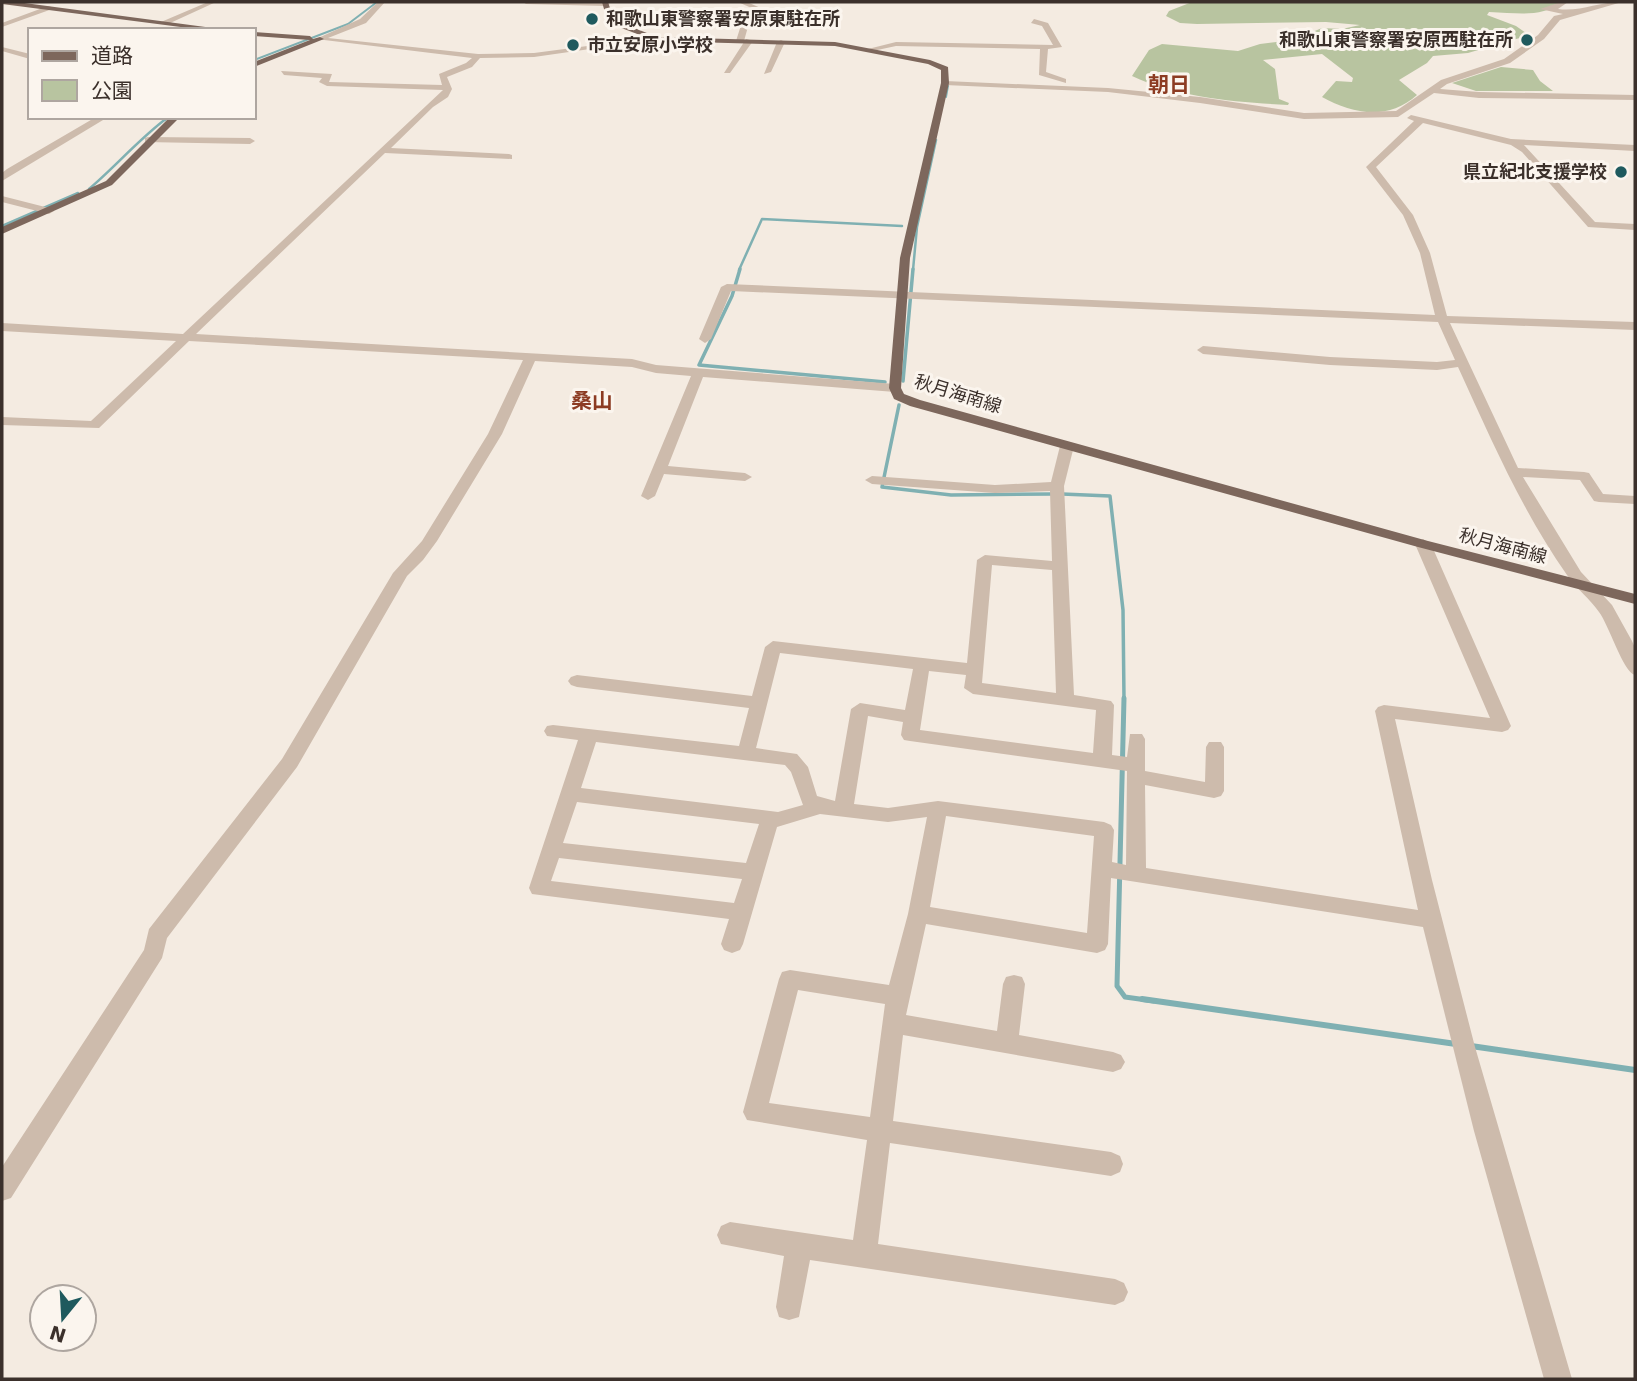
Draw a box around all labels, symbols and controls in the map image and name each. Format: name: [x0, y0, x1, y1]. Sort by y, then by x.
place label: 和歌山東警察署安原東駐在所: [606, 8, 840, 29]
marker: 和歌山東警察署安原東駐在所: [584, 11, 600, 27]
legend: [28, 28, 256, 119]
place label: 和歌山東警察署安原西駐在所: [1279, 29, 1513, 50]
marker: 和歌山東警察署安原西駐在所: [1519, 32, 1535, 48]
place label: 市立安原小学校: [587, 34, 713, 55]
marker: 市立安原小学校: [565, 37, 581, 53]
text: 道路: [91, 44, 133, 68]
district label: 朝日: [1148, 73, 1190, 97]
text: 公園: [91, 79, 133, 103]
place label: 県立紀北支援学校: [1463, 161, 1607, 182]
marker: 県立紀北支援学校: [1613, 164, 1629, 180]
street label: 秋月海南線: [912, 370, 1004, 417]
district label: 桑山: [571, 389, 613, 413]
street label: 秋月海南線: [1457, 524, 1549, 567]
north arrow: [28, 1283, 98, 1353]
text: N: [47, 1321, 69, 1347]

